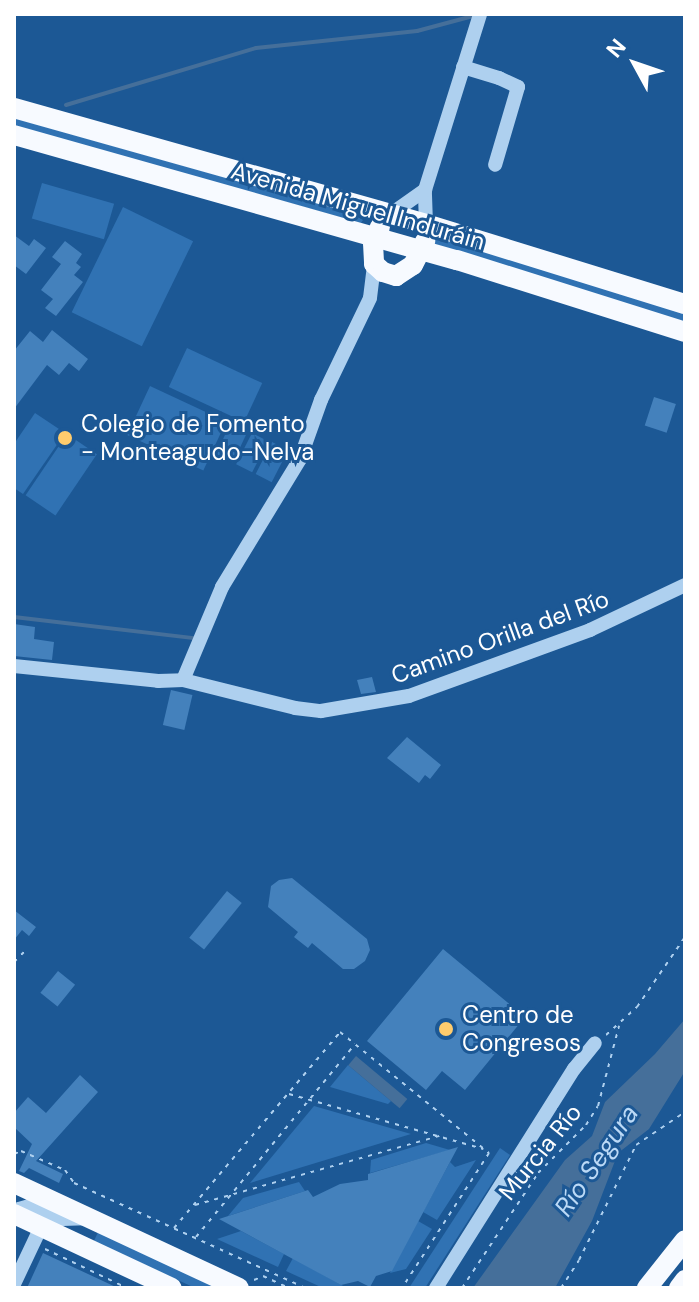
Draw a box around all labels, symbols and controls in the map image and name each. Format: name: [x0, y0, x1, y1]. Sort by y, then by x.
north arrow: [595, 24, 675, 104]
text: N: [600, 33, 632, 64]
street label: Avenida Miguel Induráin: [228, 156, 488, 256]
place label: Colegio de Fomento - Monteagudo-Nelva: [81, 410, 314, 466]
marker: Colegio de Fomento - Monteagudo-Nelva: [56, 429, 74, 447]
street label: Camino Orilla del Río: [387, 584, 613, 690]
place label: Centro de Congresos: [462, 1001, 581, 1057]
marker: Centro de Congresos: [437, 1020, 455, 1038]
street label: Murcia Río: [493, 1098, 587, 1206]
water label: Río Segura: [548, 1099, 646, 1223]

